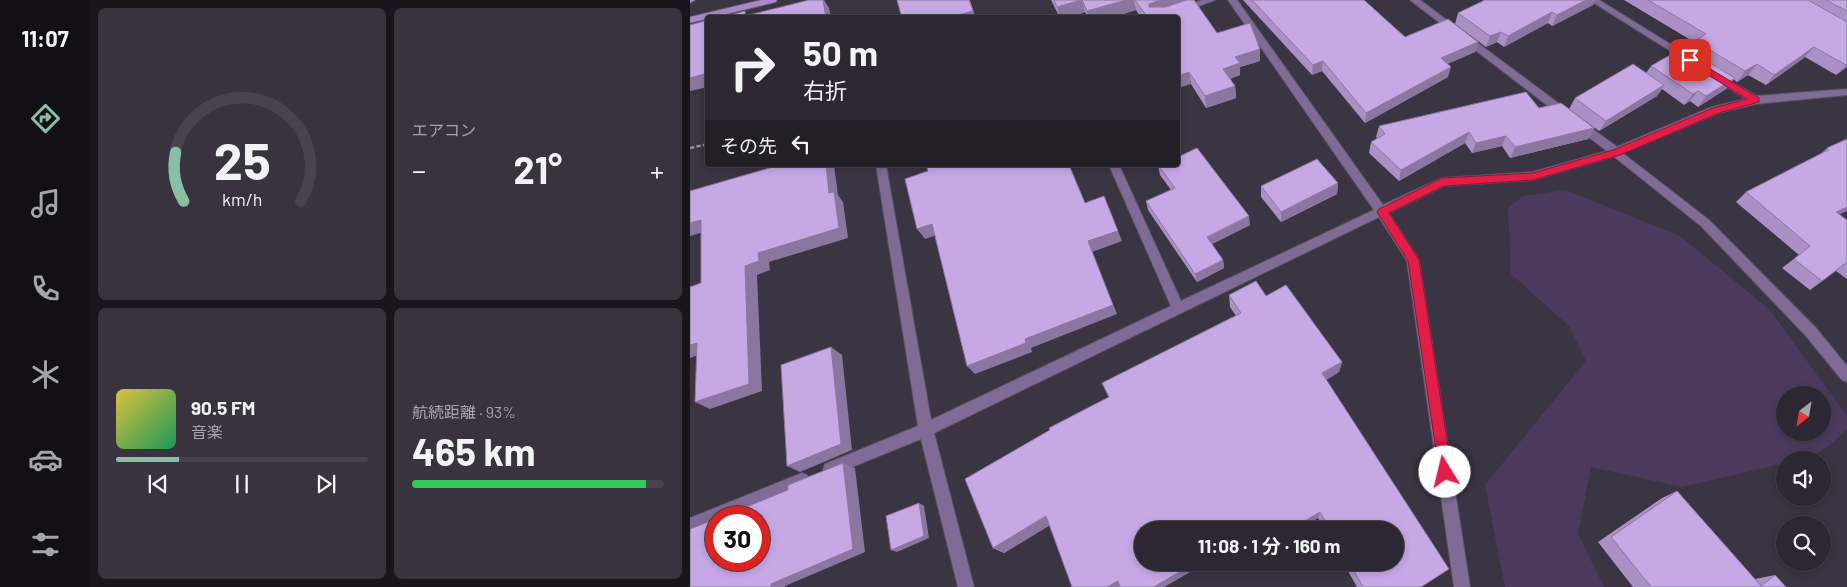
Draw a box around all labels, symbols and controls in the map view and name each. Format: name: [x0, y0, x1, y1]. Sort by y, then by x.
text: 11:07: [21, 25, 69, 51]
text: 50 m: [803, 31, 878, 73]
icon: right: [720, 35, 785, 100]
pin: [1669, 39, 1711, 81]
icon: arrive: [1676, 46, 1704, 74]
text: 右折: [803, 77, 847, 103]
icon: directions: [28, 101, 63, 136]
text: エアコン: [412, 120, 476, 139]
text: 25: [213, 128, 271, 190]
icon: left: [787, 130, 815, 158]
text: その先: [720, 134, 777, 157]
text: 21°: [514, 146, 562, 192]
text: −: [412, 153, 426, 187]
text: +: [650, 153, 664, 187]
icon: music: [28, 186, 63, 221]
text: km/h: [222, 188, 262, 210]
icon: phone: [28, 271, 63, 306]
icon: climate: [28, 357, 63, 392]
north arrow: [1776, 386, 1831, 441]
map controls: [1776, 386, 1831, 571]
text: 90.5 FM: [191, 396, 255, 419]
text: 航続距離 · 93%: [412, 402, 516, 421]
text: 音楽: [191, 422, 223, 441]
text: 465 km: [412, 428, 535, 474]
icon: car: [28, 442, 63, 477]
position arrow: [1418, 445, 1470, 497]
button: sound: [1776, 451, 1831, 506]
icon: previous: [144, 470, 172, 498]
icon: pause: [228, 470, 256, 498]
icon: next: [312, 470, 340, 498]
speed limit sign: 30: [705, 506, 770, 571]
button: search: [1776, 516, 1831, 571]
icon: filters: [28, 527, 63, 562]
text: 11:08 · 1 分 · 160 m: [1198, 534, 1340, 557]

